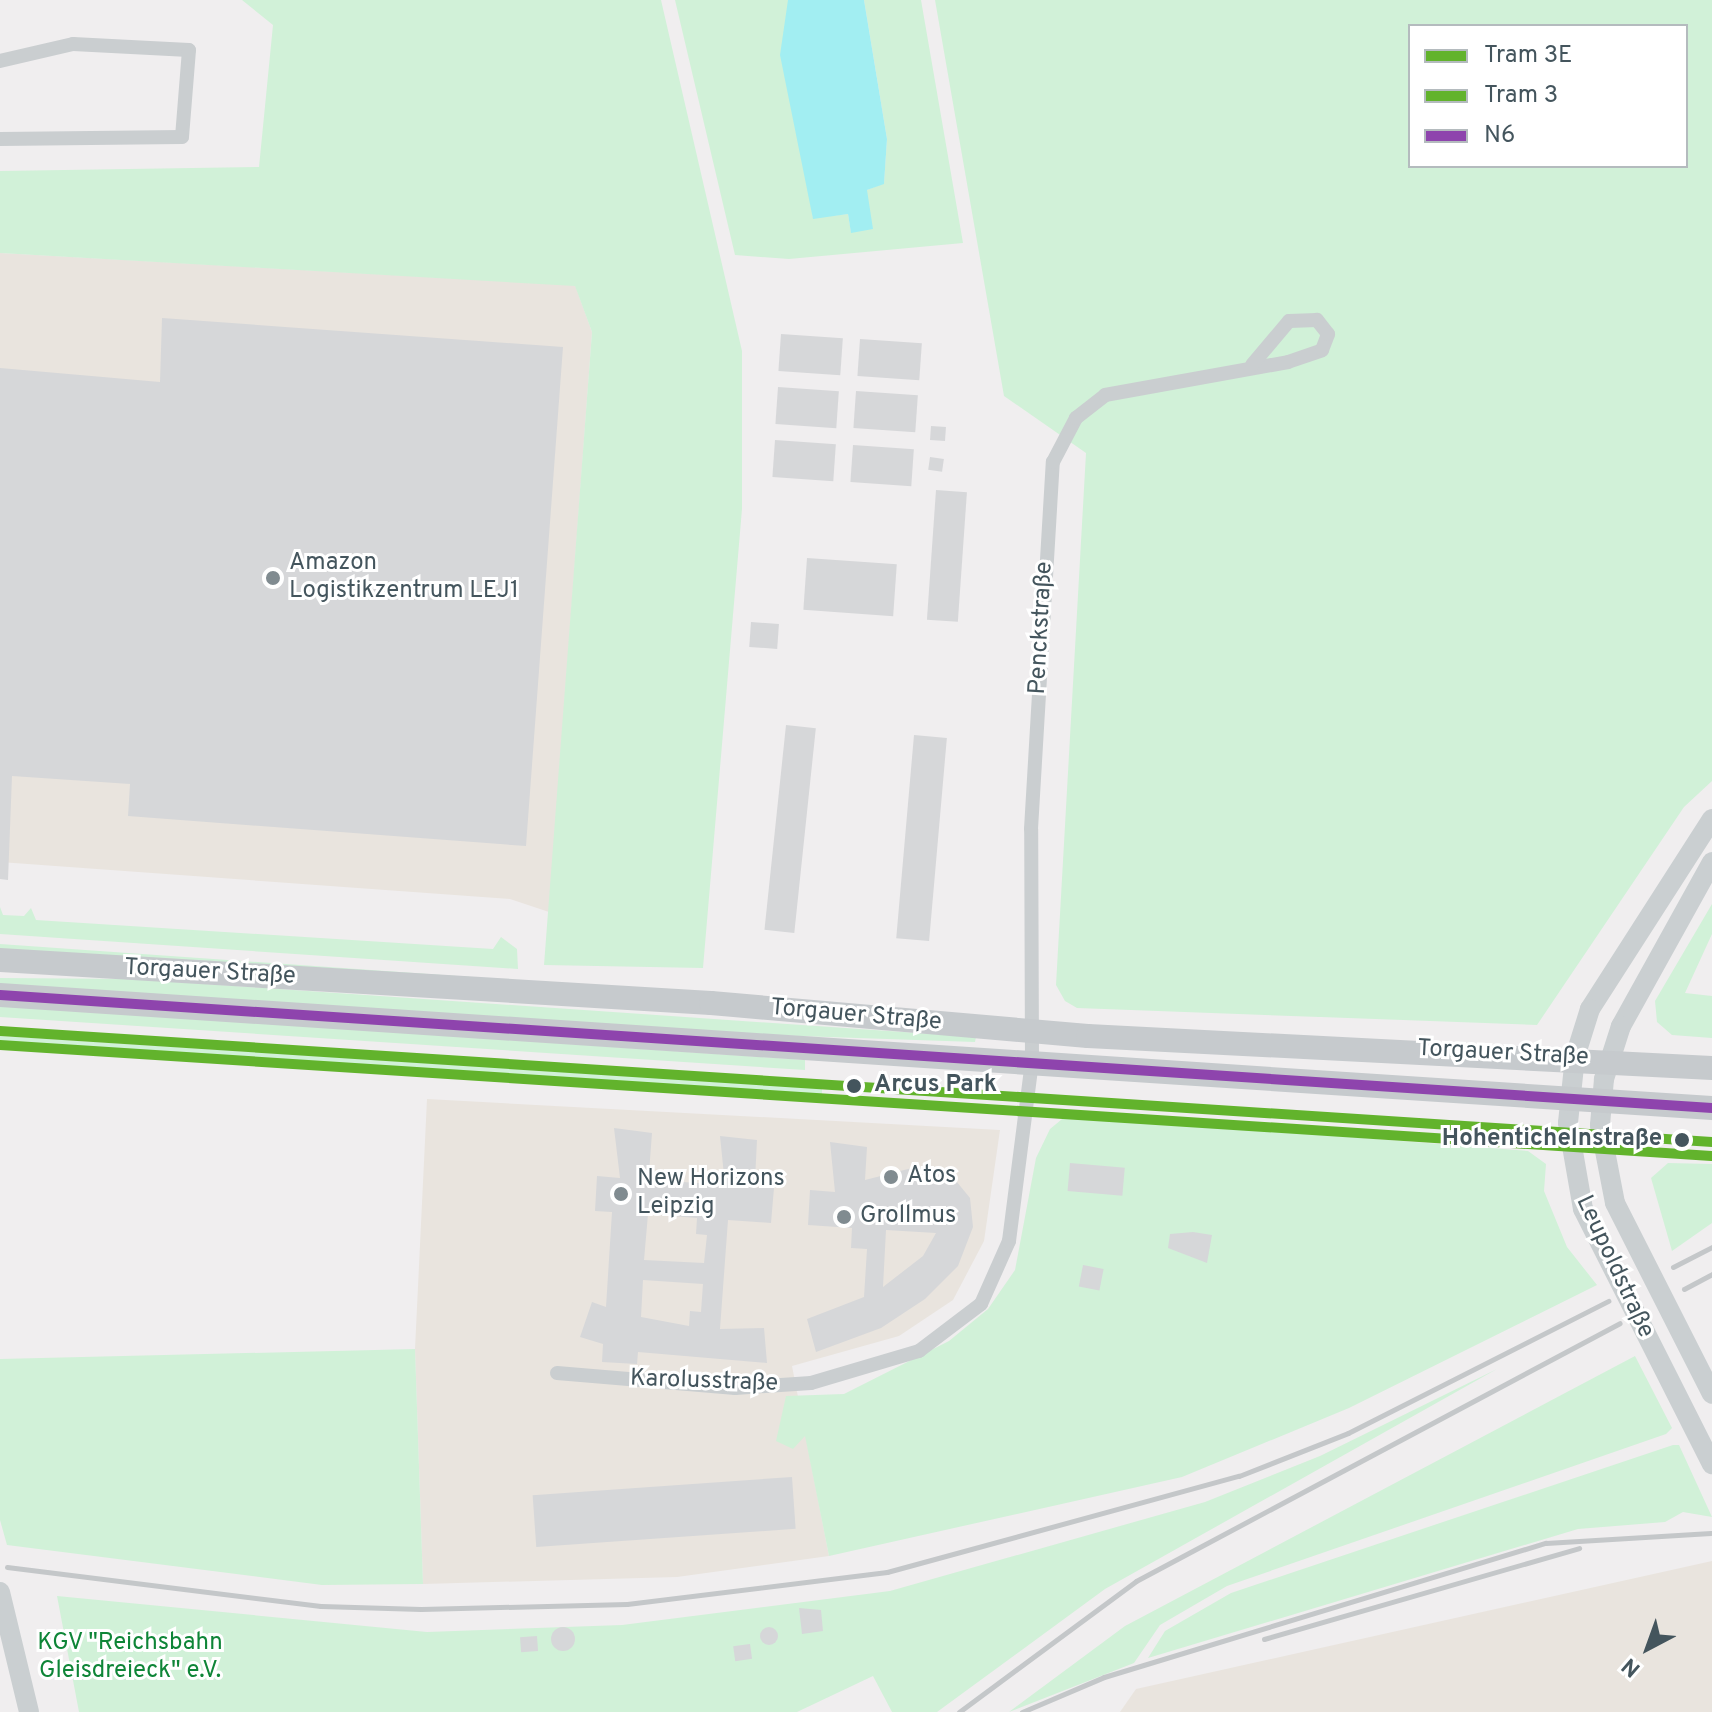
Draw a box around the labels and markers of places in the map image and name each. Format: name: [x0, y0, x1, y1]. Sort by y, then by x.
place label: Amazon Logistikzentrum LEJ1: [289, 550, 519, 606]
marker: Amazon Logistikzentrum LEJ1: [264, 569, 282, 587]
place label: Arcus Park: [874, 1072, 997, 1100]
marker: Arcus Park: [841, 1073, 867, 1099]
place label: Hohentichelnstraße: [1442, 1126, 1662, 1154]
marker: Hohentichelnstraße: [1669, 1127, 1695, 1153]
place label: Atos: [907, 1163, 956, 1191]
place label: New Horizons Leipzig: [637, 1166, 785, 1222]
marker: Atos: [882, 1168, 900, 1186]
marker: New Horizons Leipzig: [612, 1185, 630, 1203]
place label: Grollmus: [860, 1203, 956, 1231]
marker: Grollmus: [835, 1208, 853, 1226]

